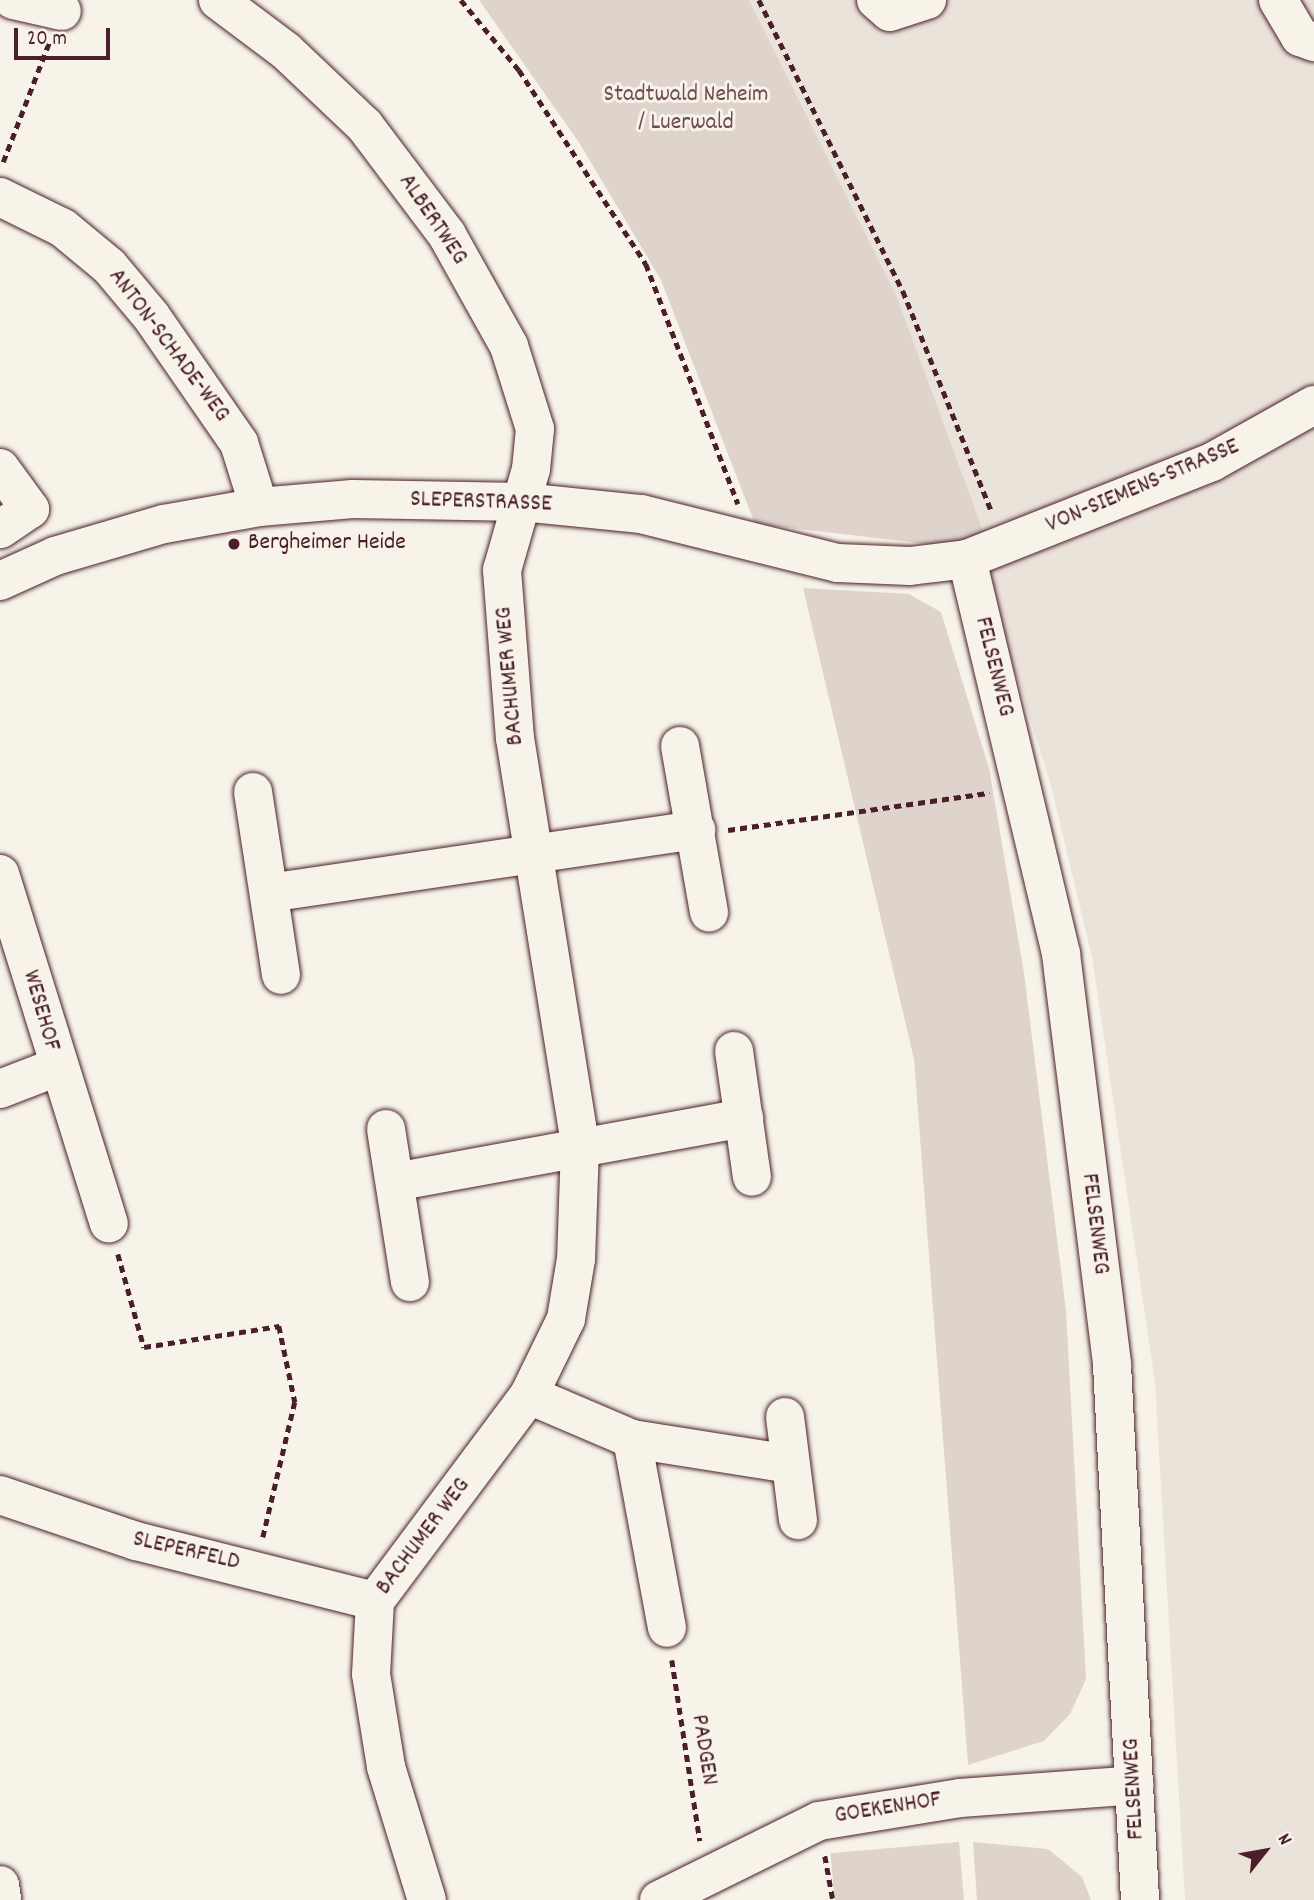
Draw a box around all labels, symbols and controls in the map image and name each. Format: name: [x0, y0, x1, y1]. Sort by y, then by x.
scale bar: [18, 14, 114, 58]
text: 20 m: [27, 25, 67, 55]
park label: Stadtwald Neheim / Luerwald: [604, 82, 768, 138]
street label: ALBERTWEG: [391, 169, 473, 271]
street label: ANTON-SCHADE-WEG: [101, 264, 235, 428]
street label: VON-SIEMENS-STRASSE: [1042, 433, 1244, 541]
street label: SLEPERSTRASSE: [410, 486, 552, 520]
place label: Bergheimer Heide: [248, 530, 406, 558]
marker: Bergheimer Heide: [226, 536, 242, 552]
street label: BACHUMER WEG: [491, 605, 531, 747]
street label: FELSENWEG: [967, 614, 1019, 720]
street label: WESEHOF: [15, 967, 65, 1055]
street label: FELSENWEG: [1074, 1172, 1114, 1276]
street label: BACHUMER WEG: [371, 1473, 477, 1601]
street label: SLEPERFELD: [130, 1526, 242, 1578]
street label: PADGEN: [683, 1713, 723, 1787]
street label: FELSENWEG: [1118, 1738, 1152, 1840]
street label: GOEKENHOF: [833, 1786, 943, 1832]
north arrow: [1230, 1816, 1300, 1886]
text: N: [1269, 1829, 1297, 1851]

